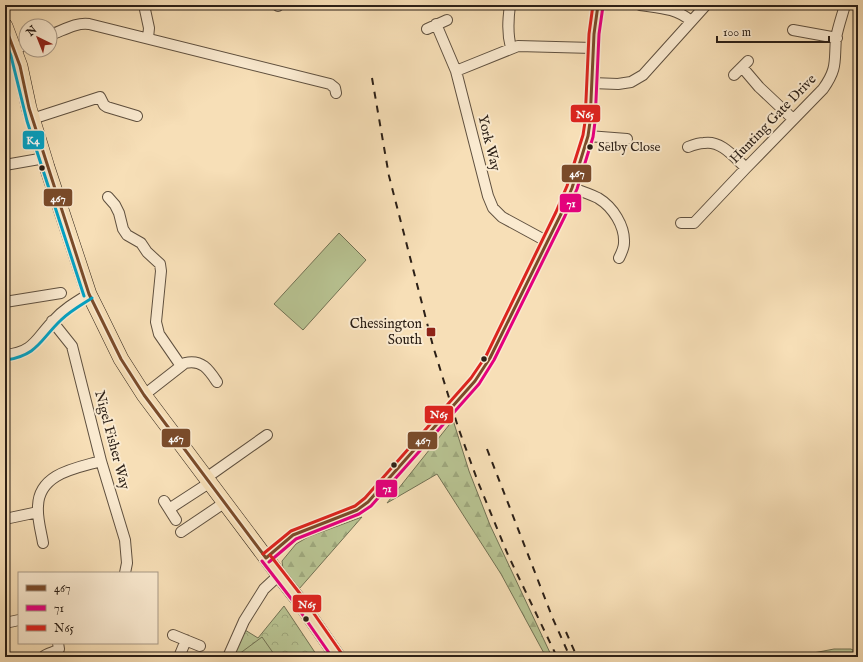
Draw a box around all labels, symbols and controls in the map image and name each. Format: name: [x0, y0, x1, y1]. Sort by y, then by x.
north arrow: [18, 18, 58, 58]
scale bar: [717, 18, 829, 44]
text: N: [23, 23, 40, 40]
text: 100 m: [723, 25, 751, 40]
street label: Hunting Gate Drive: [726, 70, 821, 167]
line badge: N65: [570, 104, 601, 123]
text: N65: [575, 108, 594, 122]
street label: York Way: [473, 113, 505, 173]
line badge: K4: [22, 130, 45, 150]
text: K4: [26, 134, 40, 148]
place label: Selby Close: [598, 139, 661, 156]
marker: Selby Close: [585, 142, 595, 152]
unlabelled marker: [37, 163, 47, 173]
line badge: 467: [561, 164, 592, 183]
text: 467: [568, 167, 585, 181]
line badge: 467: [43, 188, 73, 207]
text: 467: [49, 192, 66, 206]
line badge: 71: [559, 193, 582, 213]
text: 71: [566, 197, 576, 211]
place label: Chessington South: [350, 315, 423, 349]
marker: Chessington South: [425, 326, 437, 338]
unlabelled marker: [479, 354, 489, 364]
street label: Nigel Fisher Way: [90, 389, 134, 491]
line badge: N65: [424, 405, 454, 424]
text: N65: [429, 408, 448, 422]
line badge: 467: [161, 428, 191, 448]
line badge: 467: [407, 431, 438, 450]
text: 467: [167, 432, 184, 446]
text: 467: [414, 434, 431, 448]
unlabelled marker: [389, 460, 399, 470]
line badge: 71: [375, 479, 398, 498]
text: 71: [382, 482, 392, 496]
legend: [18, 572, 158, 644]
text: 467: [54, 581, 71, 596]
line badge: N65: [292, 594, 322, 613]
text: N65: [297, 598, 316, 612]
text: 71: [54, 601, 64, 616]
unlabelled marker: [301, 614, 311, 624]
text: N65: [54, 621, 74, 636]

